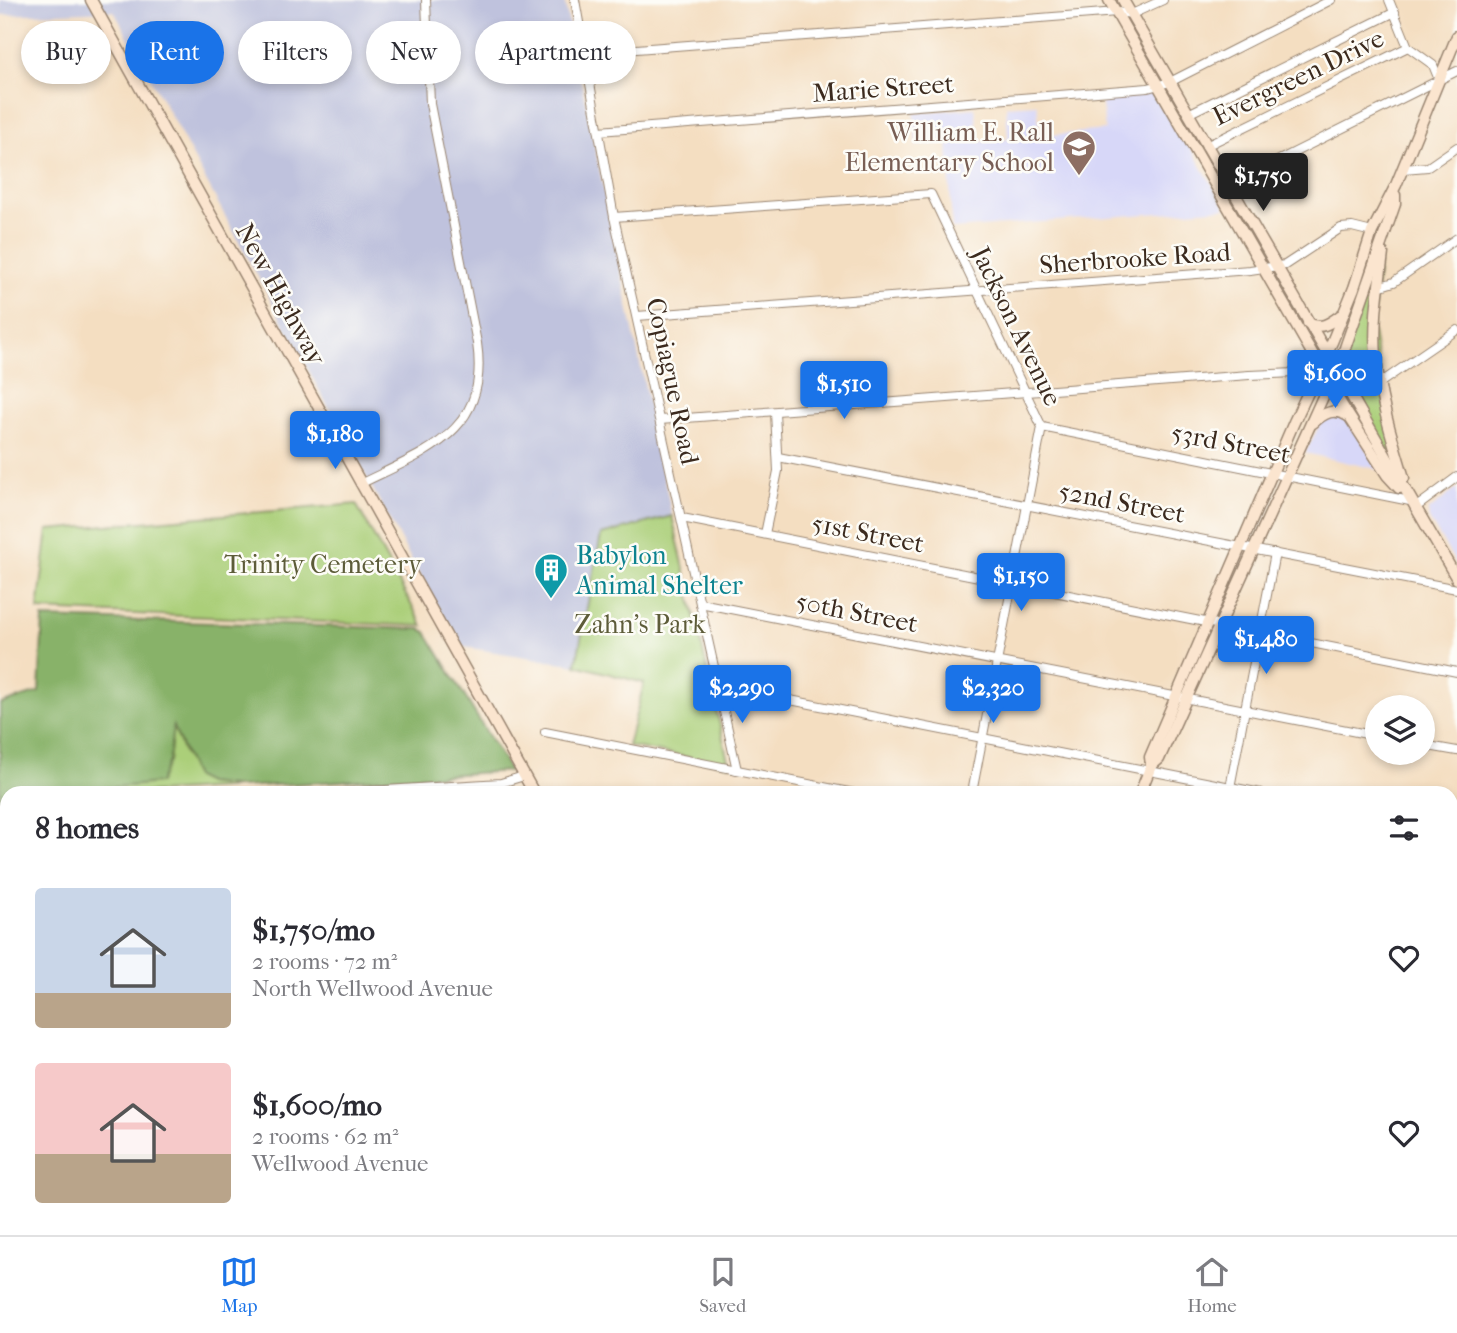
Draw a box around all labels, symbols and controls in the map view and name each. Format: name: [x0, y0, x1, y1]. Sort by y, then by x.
chip: Buy: [21, 21, 111, 84]
chip: Rent: [125, 21, 224, 84]
chip: Filters: [238, 21, 352, 84]
chip: New: [366, 21, 461, 84]
chip: Apartment: [475, 21, 636, 84]
street label: Evergreen Drive: [1208, 23, 1389, 132]
street label: Marie Street: [811, 68, 955, 109]
place label: William E. Rall Elementary School: [845, 117, 1054, 178]
school or university icon: William E. Rall Elementary School: [1060, 128, 1098, 177]
pin: $1,750: [1206, 154, 1320, 213]
text: $1,750: [1234, 162, 1292, 189]
street label: New Highway: [229, 218, 333, 372]
street label: Sherbrooke Road: [1038, 236, 1233, 281]
street label: Jackson Avenue: [964, 240, 1068, 411]
street label: Copiague Road: [640, 295, 705, 468]
pin: $1,600: [1278, 350, 1392, 410]
text: $1,600: [1303, 359, 1367, 386]
pin: $1,510: [787, 362, 901, 421]
text: $1,510: [816, 370, 872, 397]
pin: $1,180: [278, 412, 392, 471]
street label: 53rd Street: [1169, 417, 1294, 470]
text: $1,180: [306, 420, 364, 447]
street label: 52nd Street: [1056, 475, 1188, 530]
street label: 51st Street: [809, 507, 927, 560]
place label: Babylon Animal Shelter: [575, 540, 743, 601]
park label: Trinity Cemetery: [224, 549, 423, 580]
building icon: Babylon Animal Shelter: [532, 551, 570, 600]
pin: $1,150: [964, 554, 1078, 613]
text: $1,150: [993, 562, 1049, 589]
street label: 50th Street: [793, 585, 921, 640]
park label: Zahn's Park: [574, 609, 706, 640]
pin: $1,480: [1209, 616, 1323, 676]
text: $1,480: [1234, 625, 1298, 652]
pin: $2,290: [685, 666, 799, 725]
pin: $2,320: [936, 666, 1050, 725]
text: $2,290: [709, 674, 775, 701]
text: $2,320: [961, 674, 1025, 701]
map controls: [1365, 695, 1435, 765]
button: layers: [1365, 695, 1435, 765]
icon: filters: [1385, 809, 1423, 847]
text: 8 homes: [35, 811, 139, 846]
text: $1,750/mo: [252, 913, 375, 948]
icon: home: [91, 916, 175, 1000]
icon: heart: [1385, 939, 1423, 977]
text: 2 rooms · 72 m²: [252, 948, 397, 975]
text: North Wellwood Avenue: [252, 975, 493, 1002]
text: $1,600/mo: [252, 1088, 382, 1123]
icon: home: [91, 1091, 175, 1175]
icon: heart: [1385, 1114, 1423, 1152]
text: 2 rooms · 62 m²: [252, 1123, 399, 1150]
text: Wellwood Avenue: [252, 1150, 429, 1177]
tab: Map: [220, 1253, 258, 1317]
tab: Saved: [699, 1253, 746, 1317]
tab: Home: [1187, 1253, 1237, 1317]

